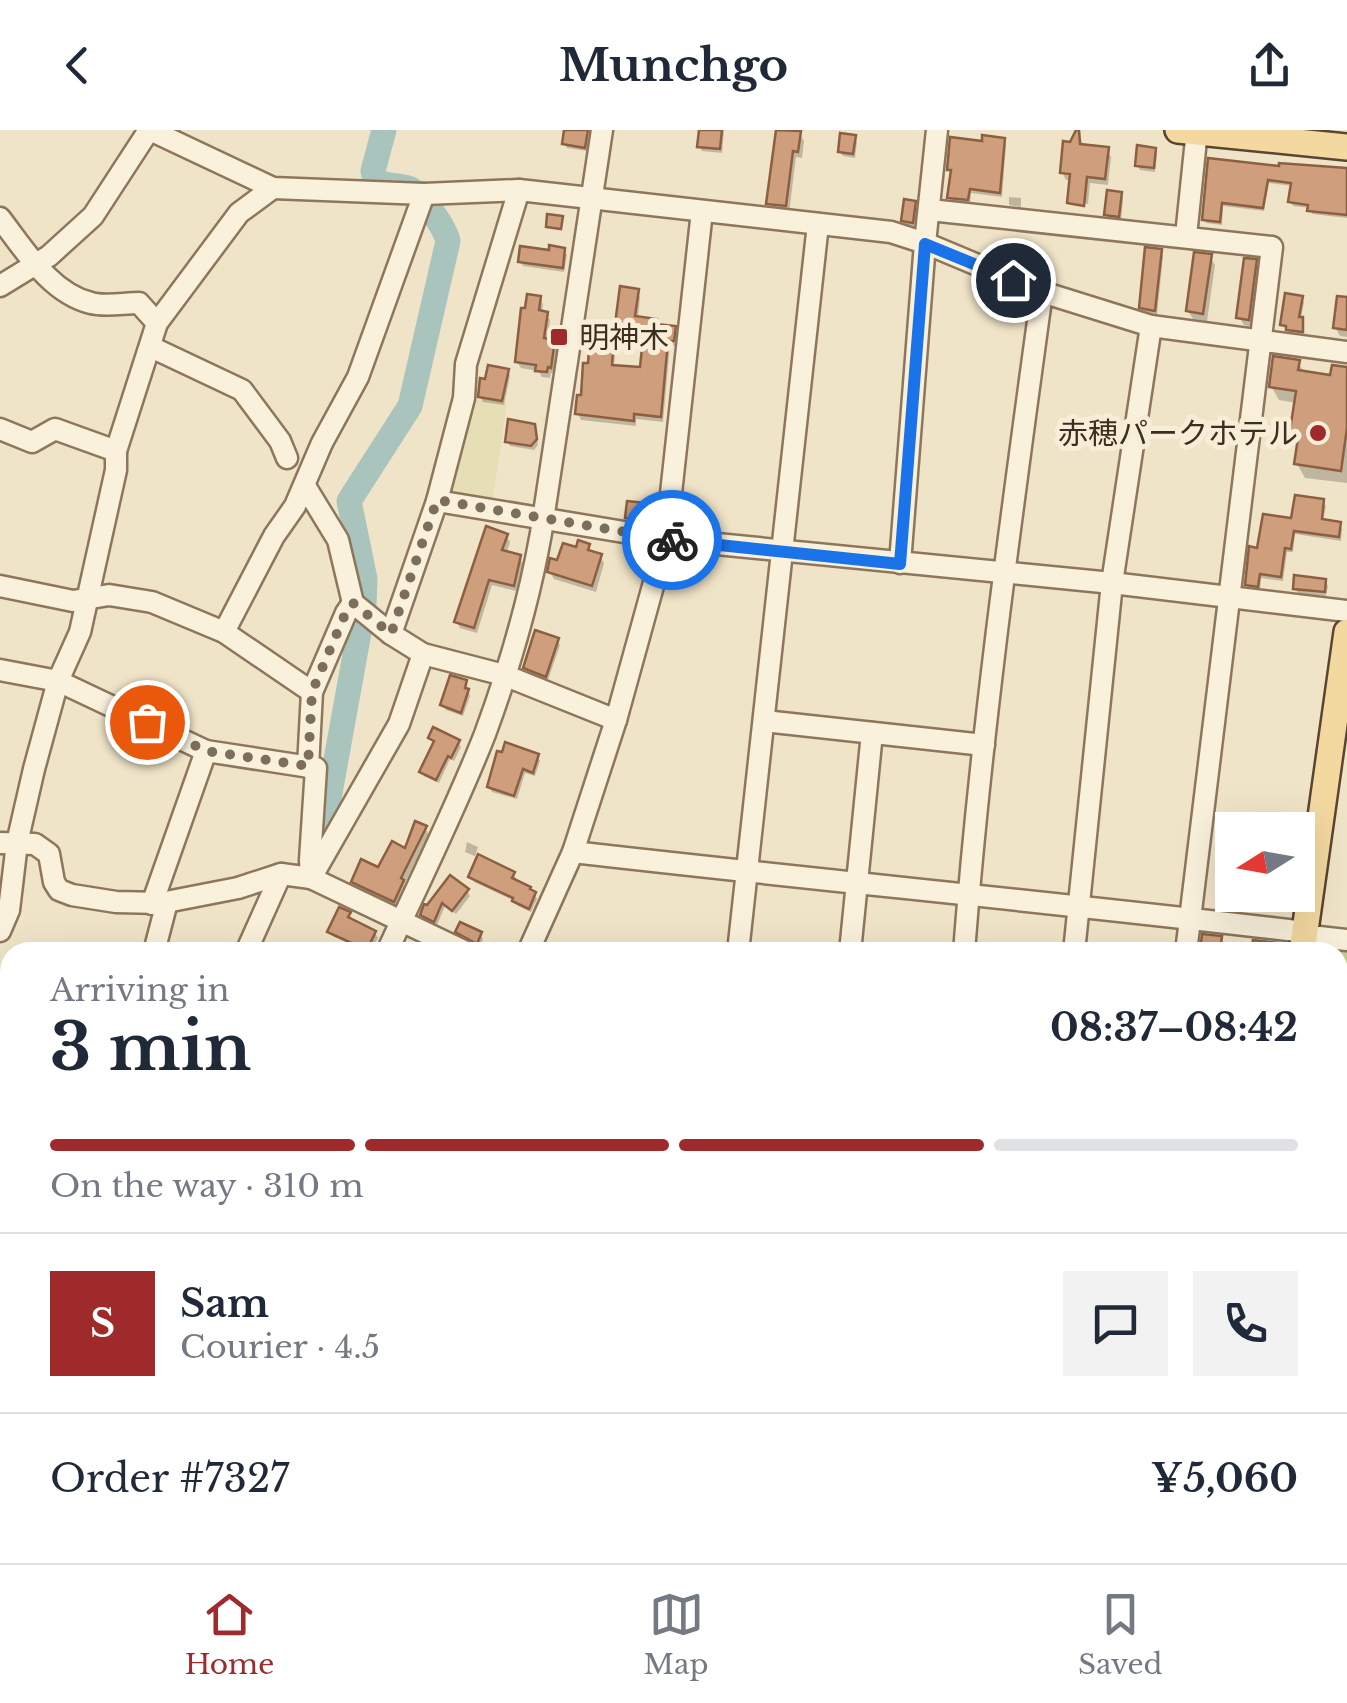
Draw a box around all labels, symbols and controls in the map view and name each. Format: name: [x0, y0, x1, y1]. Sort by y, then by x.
text: Munchgo: [559, 37, 788, 93]
icon: back: [50, 38, 105, 93]
icon: share: [1242, 38, 1297, 93]
pin: [971, 238, 1056, 323]
icon: home: [986, 253, 1041, 308]
place label: 明神木: [579, 319, 669, 356]
marker: 明神木: [548, 326, 570, 348]
place label: 赤穂パークホテル: [1058, 415, 1298, 452]
marker: 赤穂パークホテル: [1307, 422, 1329, 444]
courier: [622, 490, 722, 590]
icon: bike: [645, 513, 700, 568]
pin: [105, 680, 190, 765]
icon: bag: [120, 695, 175, 750]
north arrow: [1215, 812, 1315, 912]
map controls: [1215, 812, 1315, 912]
text: Arriving in: [50, 970, 229, 1010]
text: 08:37–08:42: [1050, 1004, 1298, 1051]
text: 3 min: [50, 1007, 251, 1088]
text: On the way · 310 m: [50, 1166, 364, 1206]
button: chat: [1063, 1271, 1168, 1376]
button: phone: [1193, 1271, 1298, 1376]
text: Sam: [180, 1280, 269, 1327]
text: S: [90, 1300, 115, 1347]
text: Courier · 4.5: [180, 1327, 380, 1367]
text: Order #7327: [50, 1455, 289, 1502]
text: ¥5,060: [1151, 1455, 1298, 1502]
tab: Home: [185, 1587, 274, 1682]
tab: Map: [644, 1587, 709, 1682]
tab: Saved: [1078, 1587, 1162, 1682]

